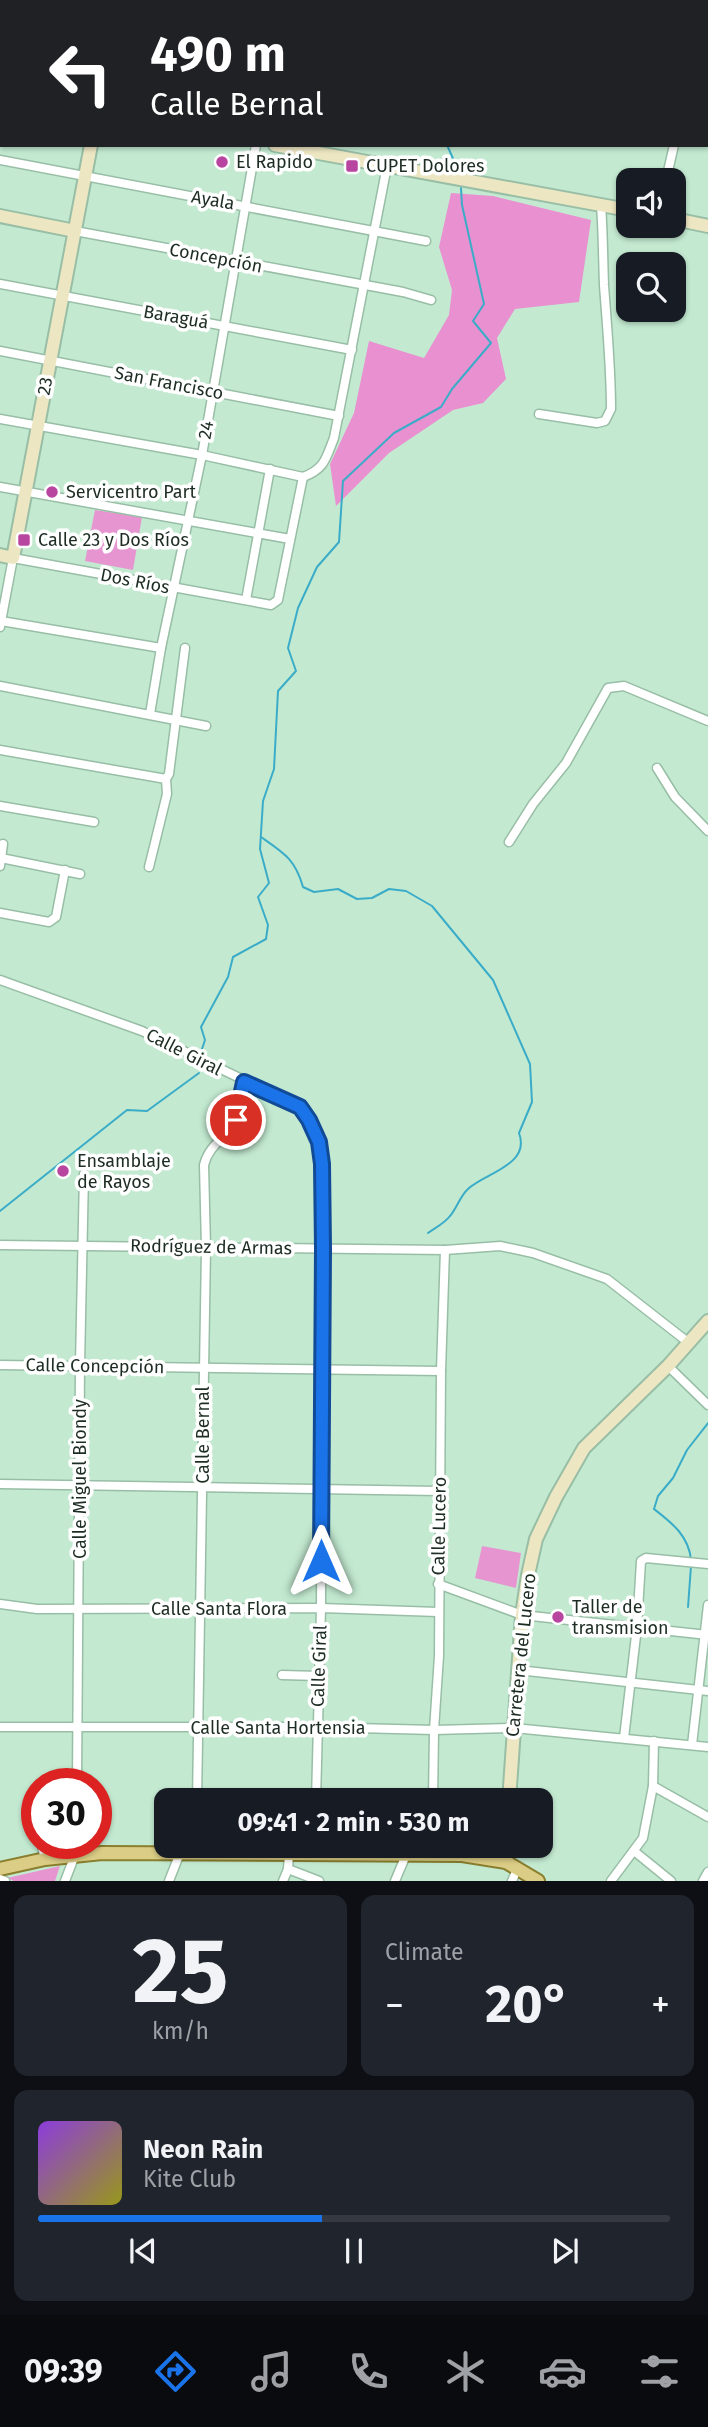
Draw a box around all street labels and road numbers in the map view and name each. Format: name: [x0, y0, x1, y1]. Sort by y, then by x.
street label: Ayala: [190, 185, 236, 215]
street label: Concepción: [168, 238, 264, 278]
street label: Baraguá: [142, 300, 210, 334]
street label: San Francisco: [113, 362, 225, 404]
street label: 23: [33, 375, 57, 397]
street label: 24: [194, 419, 218, 441]
street label: Dos Ríos: [98, 564, 172, 598]
street label: Calle Giral: [142, 1024, 226, 1080]
street label: Rodríguez de Armas: [130, 1235, 292, 1259]
street label: Calle Concepción: [25, 1354, 165, 1378]
street label: Calle Bernal: [192, 1386, 214, 1484]
street label: Calle Miguel Biondy: [69, 1399, 91, 1559]
street label: Calle Lucero: [427, 1476, 451, 1576]
street label: Carretera del Lucero: [501, 1572, 541, 1738]
street label: Calle Santa Flora: [151, 1598, 287, 1620]
street label: Calle Giral: [307, 1625, 331, 1707]
street label: Calle Santa Hortensia: [190, 1717, 366, 1739]

